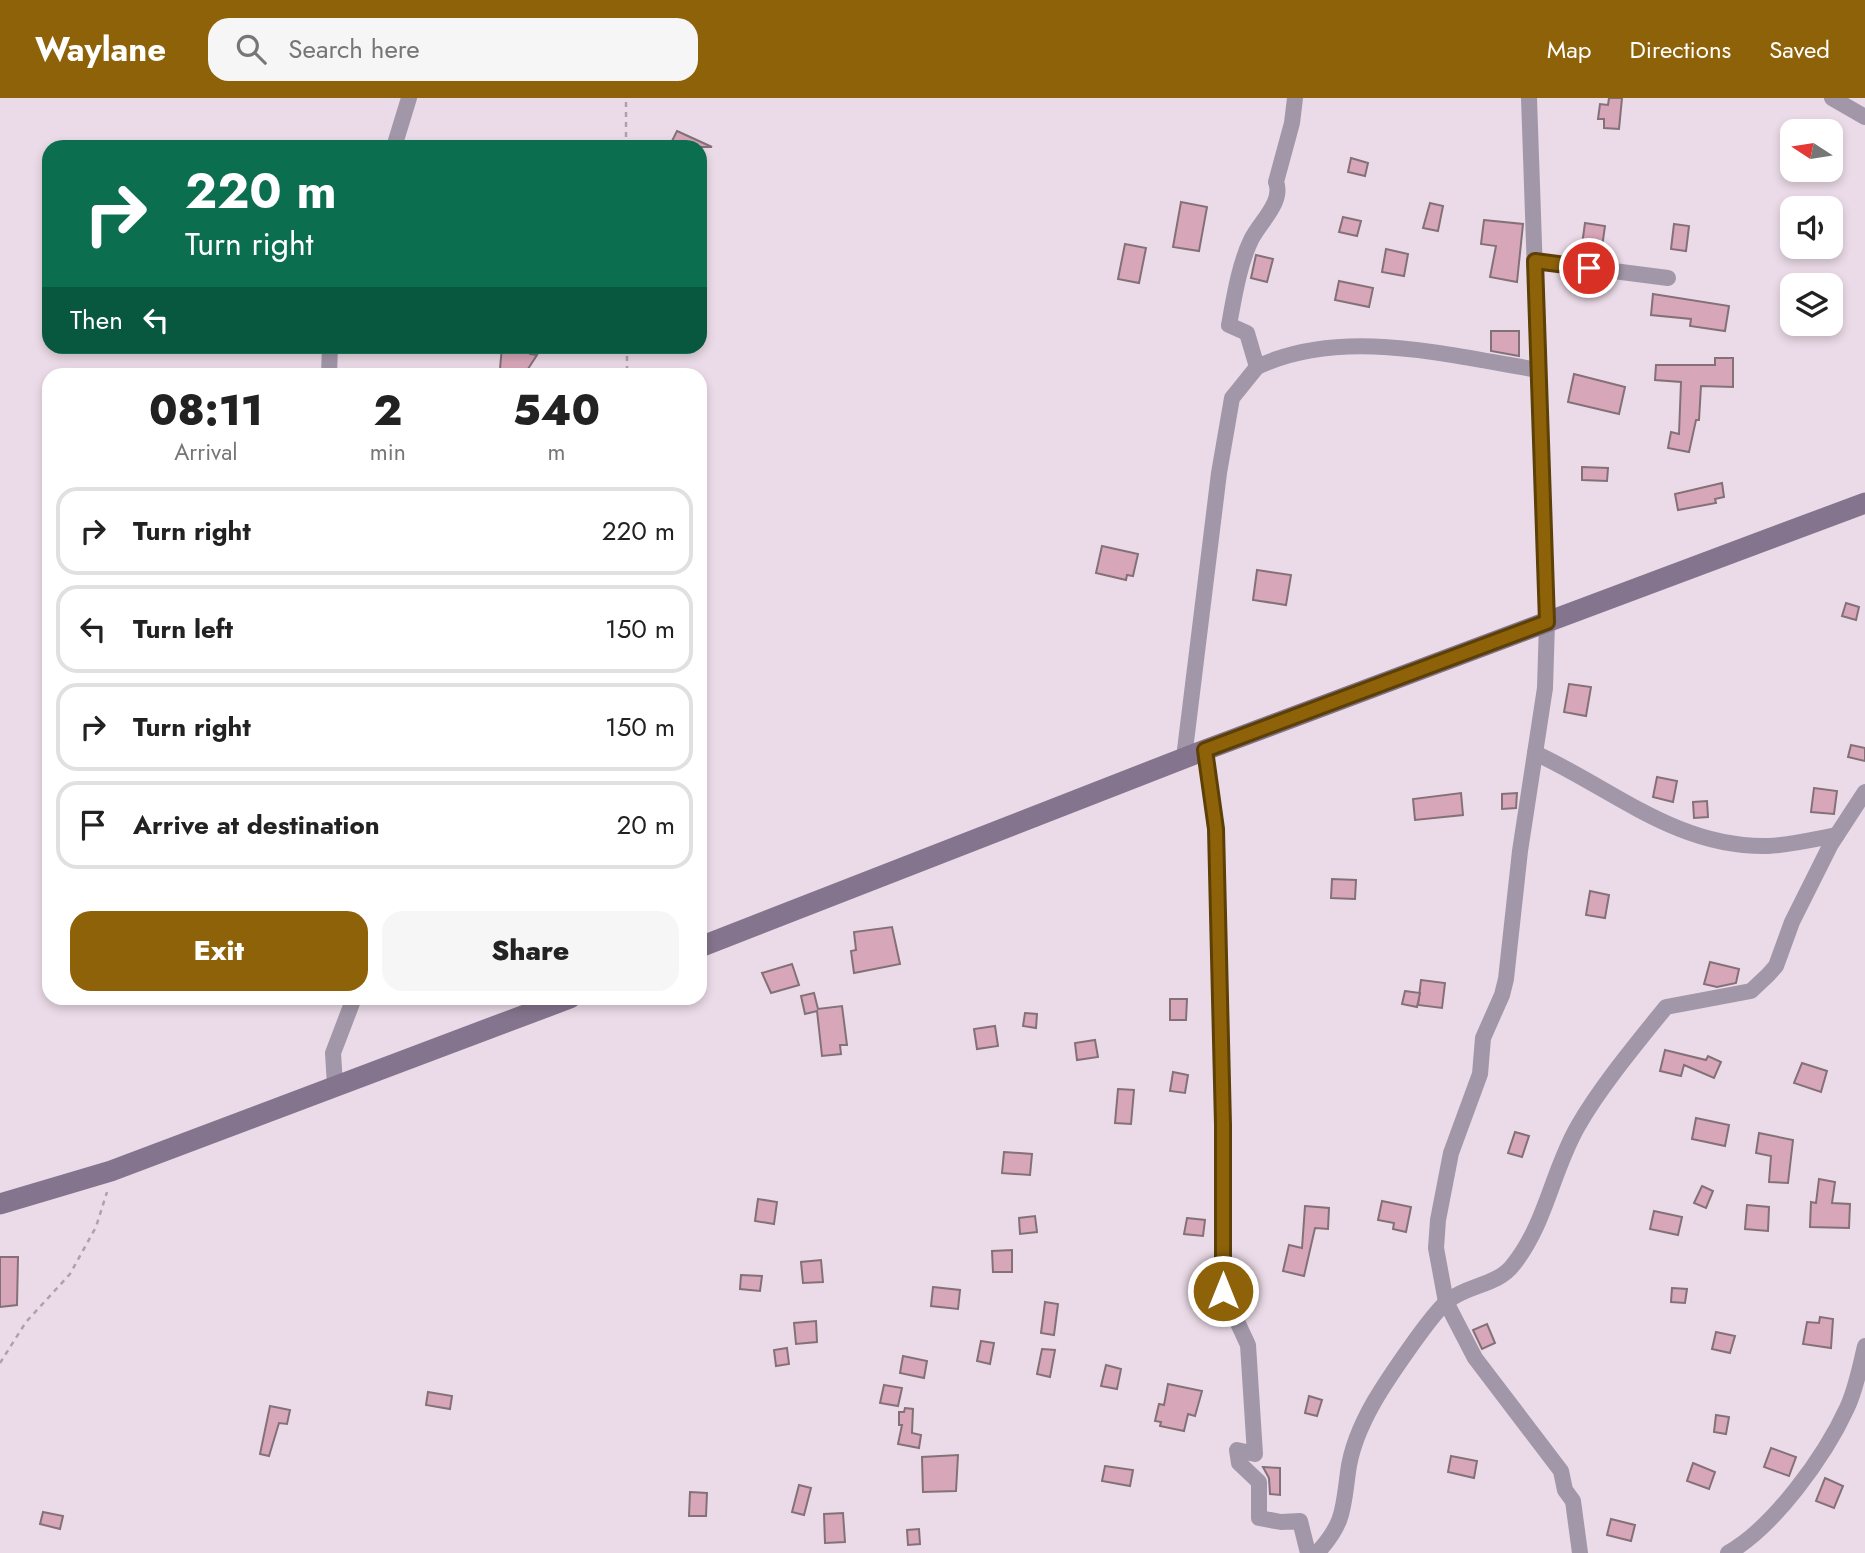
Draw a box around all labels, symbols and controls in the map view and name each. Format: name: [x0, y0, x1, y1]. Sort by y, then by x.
search box: [208, 18, 698, 81]
text: Waylane: [35, 26, 166, 73]
icon: search: [232, 30, 270, 68]
text: Search here: [288, 30, 420, 68]
text: Map: [1547, 32, 1592, 67]
text: Directions: [1630, 32, 1731, 67]
text: Saved: [1769, 32, 1830, 67]
north arrow: [1780, 119, 1843, 182]
map controls: [1780, 119, 1843, 336]
text: 220 m: [185, 156, 337, 226]
icon: right: [70, 168, 161, 259]
button: sound: [1780, 196, 1843, 259]
text: Turn right: [185, 221, 314, 267]
pin: [1559, 238, 1619, 298]
icon: arrive: [1570, 249, 1608, 287]
button: layers: [1780, 273, 1843, 336]
text: Then: [70, 301, 123, 339]
icon: left: [137, 301, 175, 339]
text: 08:11: [149, 380, 263, 441]
text: 2: [373, 380, 402, 441]
text: 540: [513, 380, 600, 441]
text: Arrival: [174, 435, 238, 469]
text: min: [370, 435, 406, 469]
text: m: [547, 435, 565, 469]
icon: right: [74, 512, 112, 550]
text: Turn right: [133, 512, 251, 550]
text: 220 m: [602, 512, 675, 550]
icon: left: [74, 610, 112, 648]
text: Turn left: [133, 610, 233, 648]
text: 150 m: [605, 610, 675, 648]
icon: right: [74, 708, 112, 746]
text: Turn right: [133, 708, 251, 746]
text: 150 m: [605, 708, 675, 746]
icon: arrive: [74, 806, 112, 844]
text: Arrive at destination: [133, 806, 380, 844]
text: 20 m: [617, 806, 675, 844]
button: Exit: [70, 911, 368, 991]
button: Share: [382, 911, 679, 991]
position arrow: [1186, 1254, 1260, 1328]

